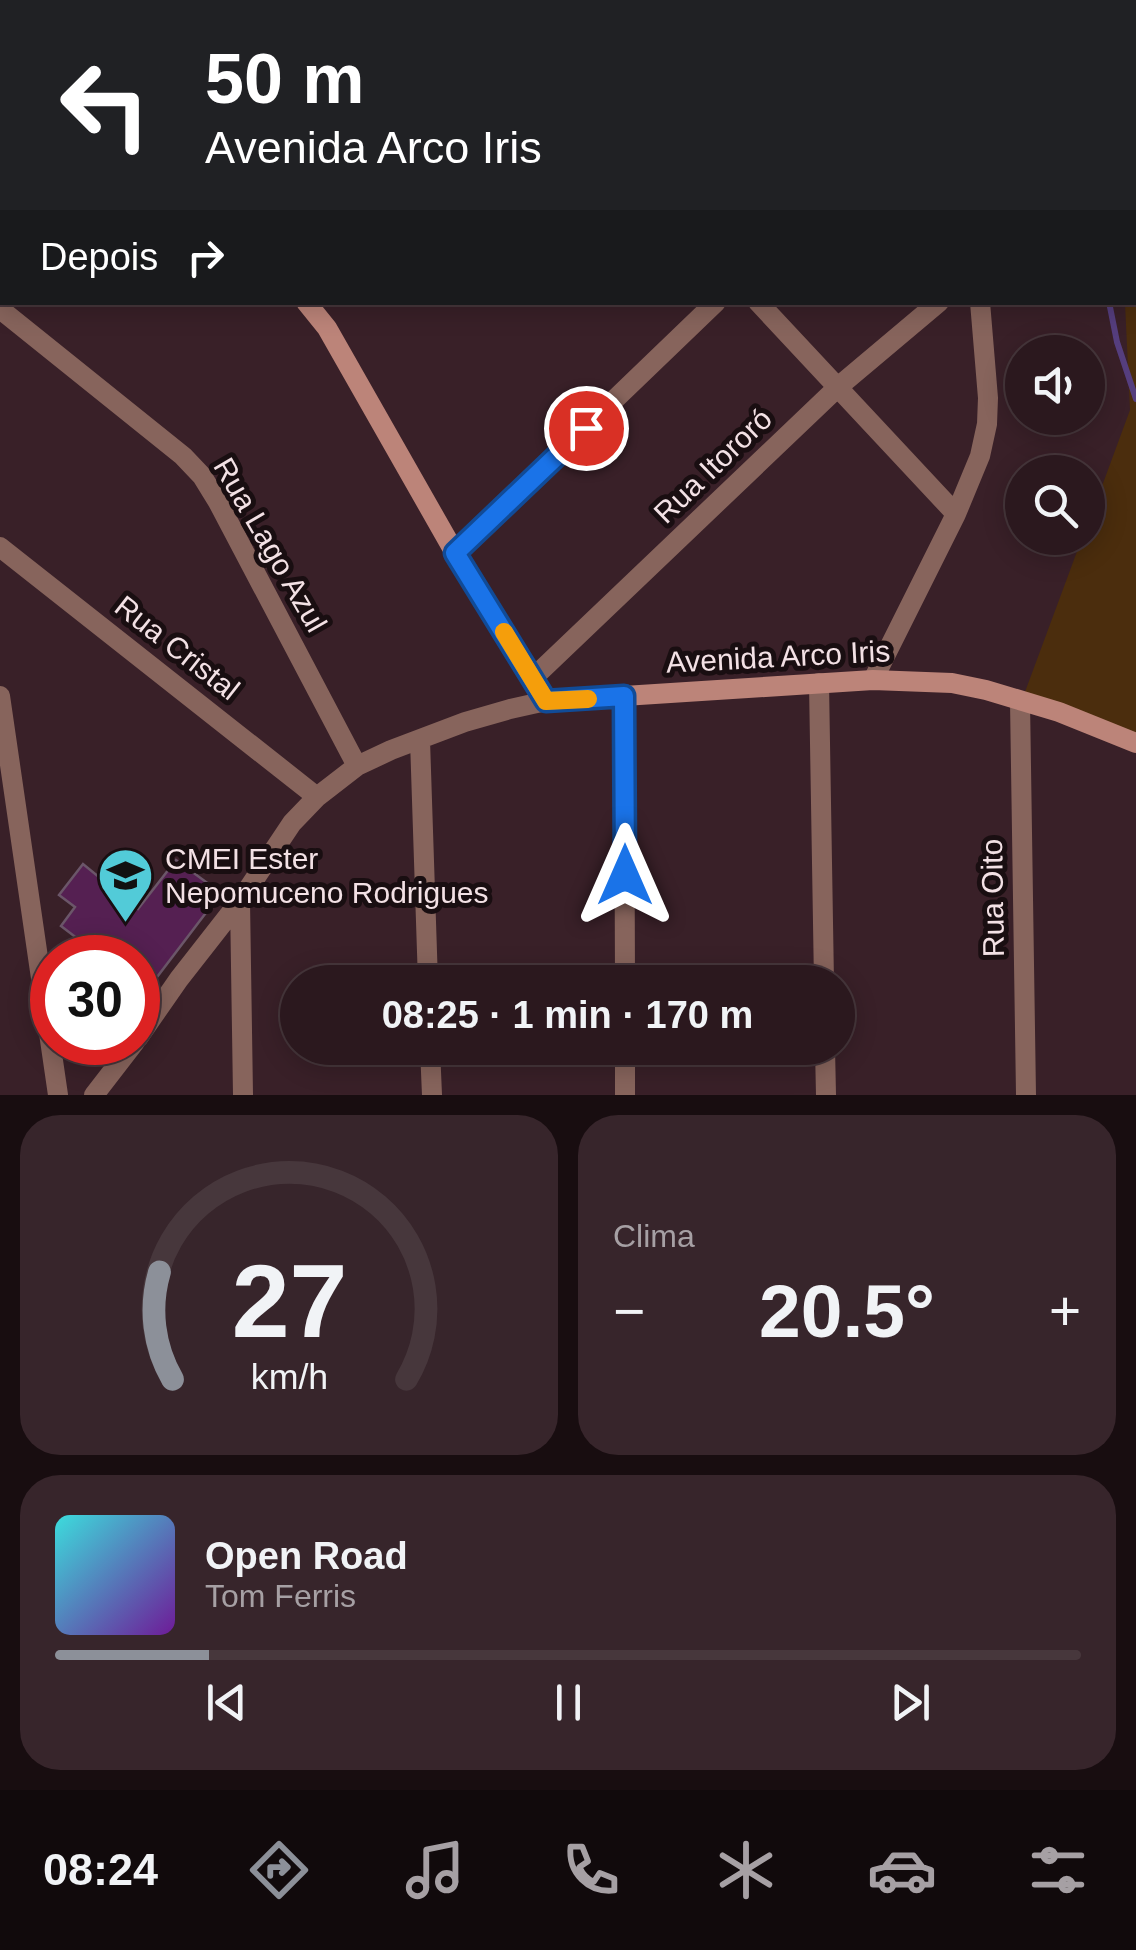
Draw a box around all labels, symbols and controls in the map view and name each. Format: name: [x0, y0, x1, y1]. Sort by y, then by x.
icon: left: [40, 40, 170, 170]
text: 50 m: [205, 40, 365, 118]
text: Avenida Arco Iris: [205, 122, 542, 173]
icon: right: [178, 230, 233, 285]
text: Depois: [40, 236, 158, 278]
map controls: [1005, 335, 1105, 555]
button: sound: [1005, 335, 1105, 435]
pin: [544, 386, 629, 471]
icon: arrive: [559, 401, 614, 456]
street label: Rua Itororó: [647, 402, 778, 530]
street label: Rua Lago Azul: [207, 452, 334, 638]
button: search: [1005, 455, 1105, 555]
street label: Rua Cristal: [109, 589, 246, 706]
street label: Avenida Arco Iris: [665, 634, 891, 679]
position arrow: [573, 823, 677, 927]
street label: Rua Oito: [975, 839, 1010, 957]
place label: CMEI Ester Nepomuceno Rodrigues: [165, 842, 489, 909]
school or university icon: CMEI Ester Nepomuceno Rodrigues: [96, 846, 156, 925]
speed limit sign: 30: [30, 935, 160, 1065]
text: 08:25 · 1 min · 170 m: [382, 994, 753, 1036]
text: Clima: [613, 1218, 695, 1254]
text: 27: [231, 1243, 347, 1359]
text: 20.5°: [759, 1269, 935, 1353]
text: −: [613, 1280, 645, 1342]
text: +: [1049, 1280, 1081, 1342]
text: km/h: [250, 1357, 328, 1397]
text: Open Road: [205, 1535, 408, 1577]
text: Tom Ferris: [205, 1578, 356, 1614]
icon: previous: [199, 1675, 254, 1730]
icon: pause: [541, 1675, 596, 1730]
icon: next: [883, 1675, 938, 1730]
icon: directions: [244, 1835, 314, 1905]
icon: music: [400, 1835, 470, 1905]
icon: phone: [556, 1835, 626, 1905]
icon: climate: [711, 1835, 781, 1905]
icon: car: [867, 1835, 937, 1905]
icon: filters: [1023, 1835, 1093, 1905]
text: 08:24: [43, 1844, 158, 1895]

